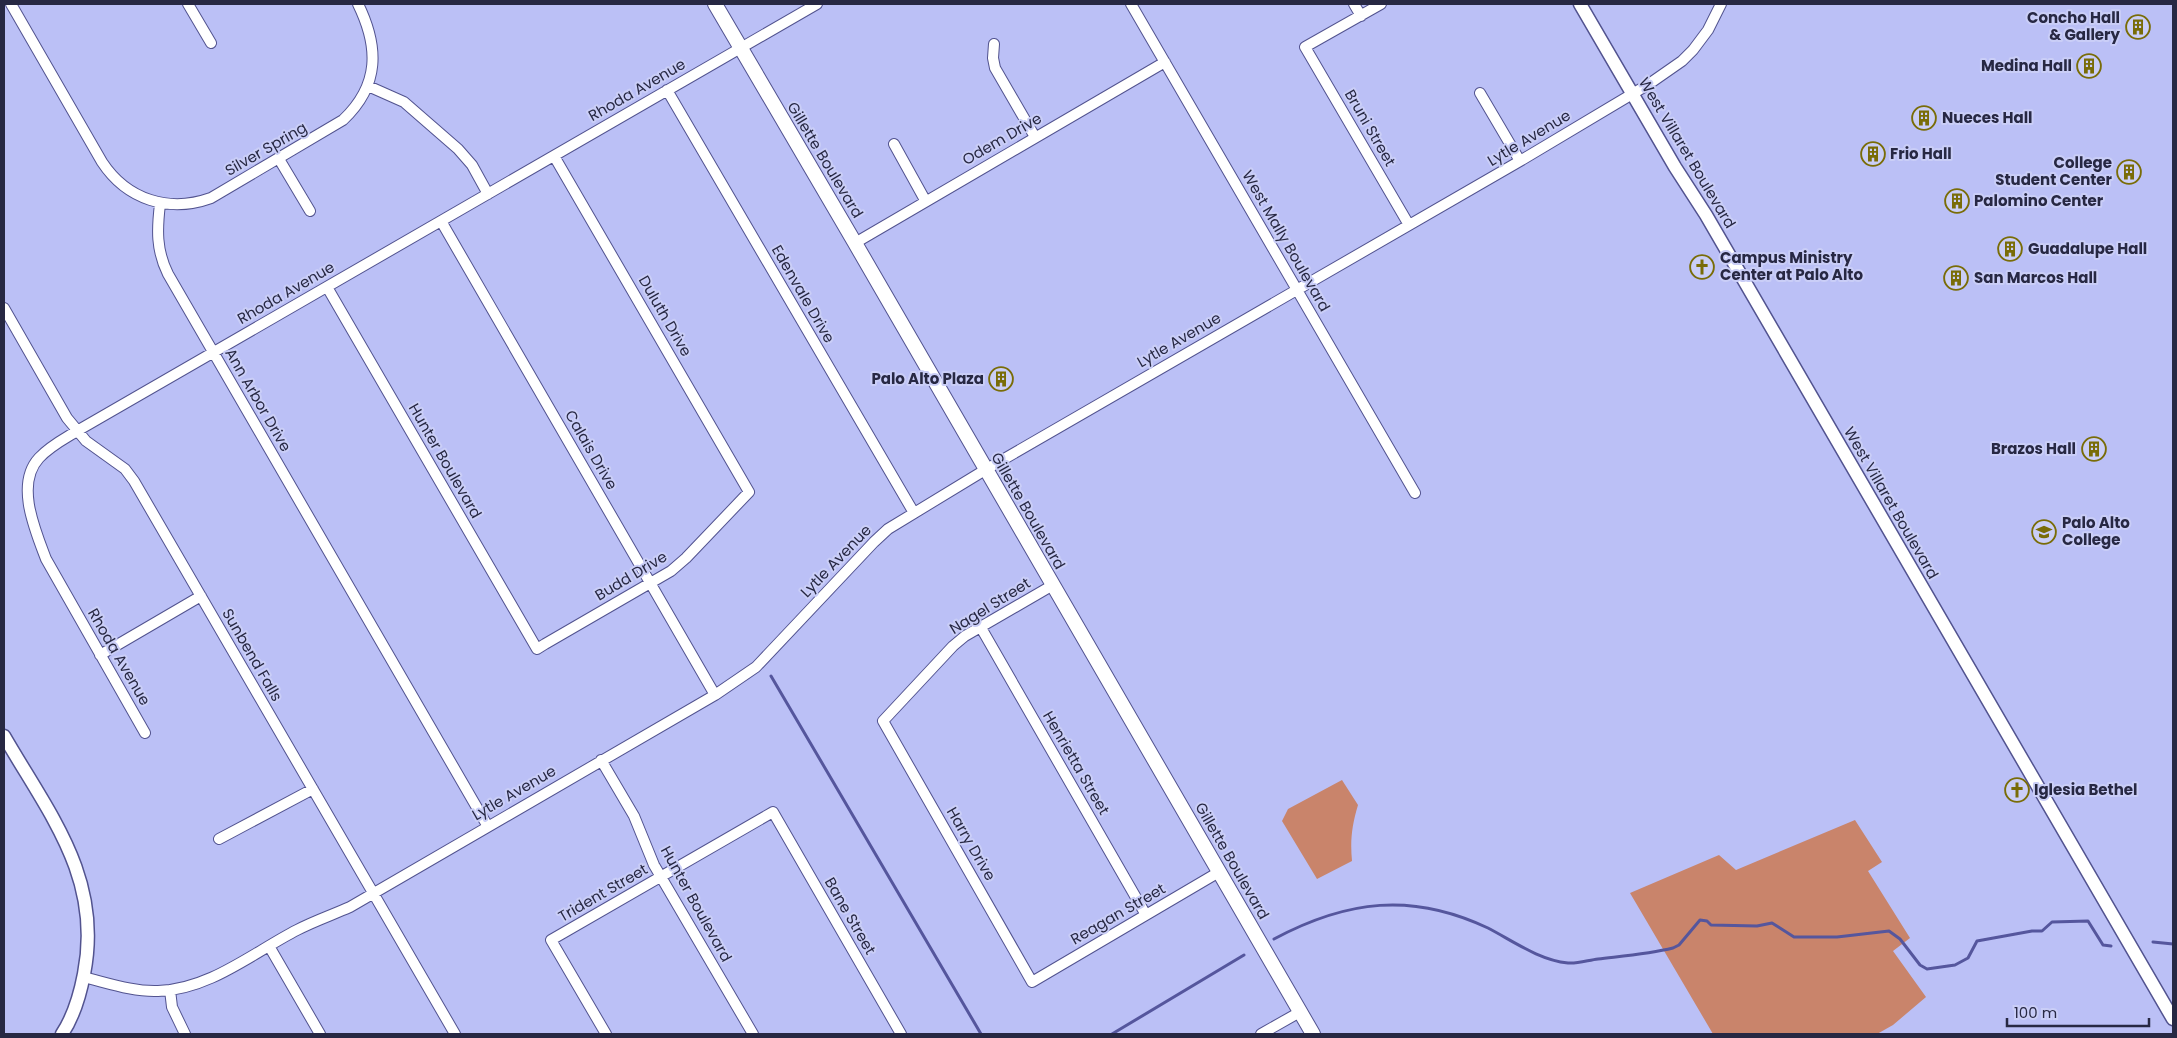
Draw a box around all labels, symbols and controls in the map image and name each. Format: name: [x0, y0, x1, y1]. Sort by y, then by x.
place label: Concho Hall & Gallery: [2027, 7, 2121, 45]
building icon: Concho Hall & Gallery: [2125, 14, 2151, 40]
street label: Rhoda Avenue: [584, 53, 689, 126]
building icon: Medina Hall: [2076, 53, 2102, 79]
place label: Medina Hall: [1981, 55, 2072, 76]
street label: West Villaret Boulevard: [1634, 73, 1741, 232]
street label: Bruni Street: [1340, 85, 1401, 170]
street label: Gillette Boulevard: [782, 98, 868, 222]
street label: Lytle Avenue: [1483, 104, 1574, 171]
building icon: Nueces Hall: [1911, 105, 1937, 131]
street label: Odem Drive: [958, 107, 1045, 170]
place label: Nueces Hall: [1942, 107, 2033, 128]
street label: Silver Spring: [221, 117, 311, 181]
building icon: Frio Hall: [1860, 141, 1886, 167]
place label: Frio Hall: [1890, 143, 1952, 164]
place label: College Student Center: [1995, 152, 2113, 190]
building icon: College Student Center: [2116, 159, 2142, 185]
street label: West Mally Boulevard: [1237, 166, 1335, 315]
building icon: Palomino Center: [1944, 188, 1970, 214]
place label: Palomino Center: [1974, 190, 2104, 211]
building icon: Guadalupe Hall: [1997, 236, 2023, 262]
place label: Guadalupe Hall: [2028, 238, 2147, 259]
street label: Edenvale Drive: [767, 241, 840, 347]
place label: Campus Ministry Center at Palo Alto: [1720, 247, 1863, 285]
church icon: Campus Ministry Center at Palo Alto: [1689, 254, 1715, 280]
street label: Rhoda Avenue: [233, 256, 338, 329]
building icon: San Marcos Hall: [1943, 265, 1969, 291]
place label: San Marcos Hall: [1974, 267, 2097, 288]
street label: Duluth Drive: [634, 271, 697, 360]
street label: Lytle Avenue: [1133, 307, 1225, 372]
street label: Ann Arbor Drive: [220, 344, 297, 455]
building icon: Palo Alto Plaza: [988, 366, 1014, 392]
place label: Palo Alto Plaza: [871, 368, 984, 389]
street label: Hunter Boulevard: [404, 399, 487, 522]
street label: Calais Drive: [560, 406, 623, 493]
street label: West Villaret Boulevard: [1839, 423, 1944, 583]
building icon: Brazos Hall: [2081, 436, 2107, 462]
place label: Brazos Hall: [1991, 438, 2076, 459]
street label: Gillette Boulevard: [986, 448, 1071, 573]
place label: Palo Alto College: [2062, 512, 2130, 550]
school or university icon: Palo Alto College: [2031, 519, 2057, 545]
street label: Lytle Avenue: [796, 520, 876, 602]
street label: Budd Drive: [591, 546, 671, 605]
street label: Nagel Street: [945, 572, 1034, 639]
street label: Rhoda Avenue: [83, 604, 156, 709]
street label: Sunbend Falls: [217, 604, 288, 705]
street label: Henrietta Street: [1038, 707, 1115, 819]
street label: Lytle Avenue: [468, 760, 560, 825]
church icon: Iglesia Bethel: [2004, 777, 2030, 803]
place label: Iglesia Bethel: [2034, 779, 2137, 800]
street label: Gillette Boulevard: [1190, 798, 1275, 923]
street label: Harry Drive: [942, 803, 1001, 884]
street label: Hunter Boulevard: [656, 842, 737, 966]
street label: Trident Street: [554, 859, 651, 927]
street label: Bane Street: [820, 873, 881, 958]
street label: Reagan Street: [1066, 878, 1169, 949]
scale bar: [2007, 996, 2150, 1028]
text: 100 m: [2014, 1002, 2057, 1023]

